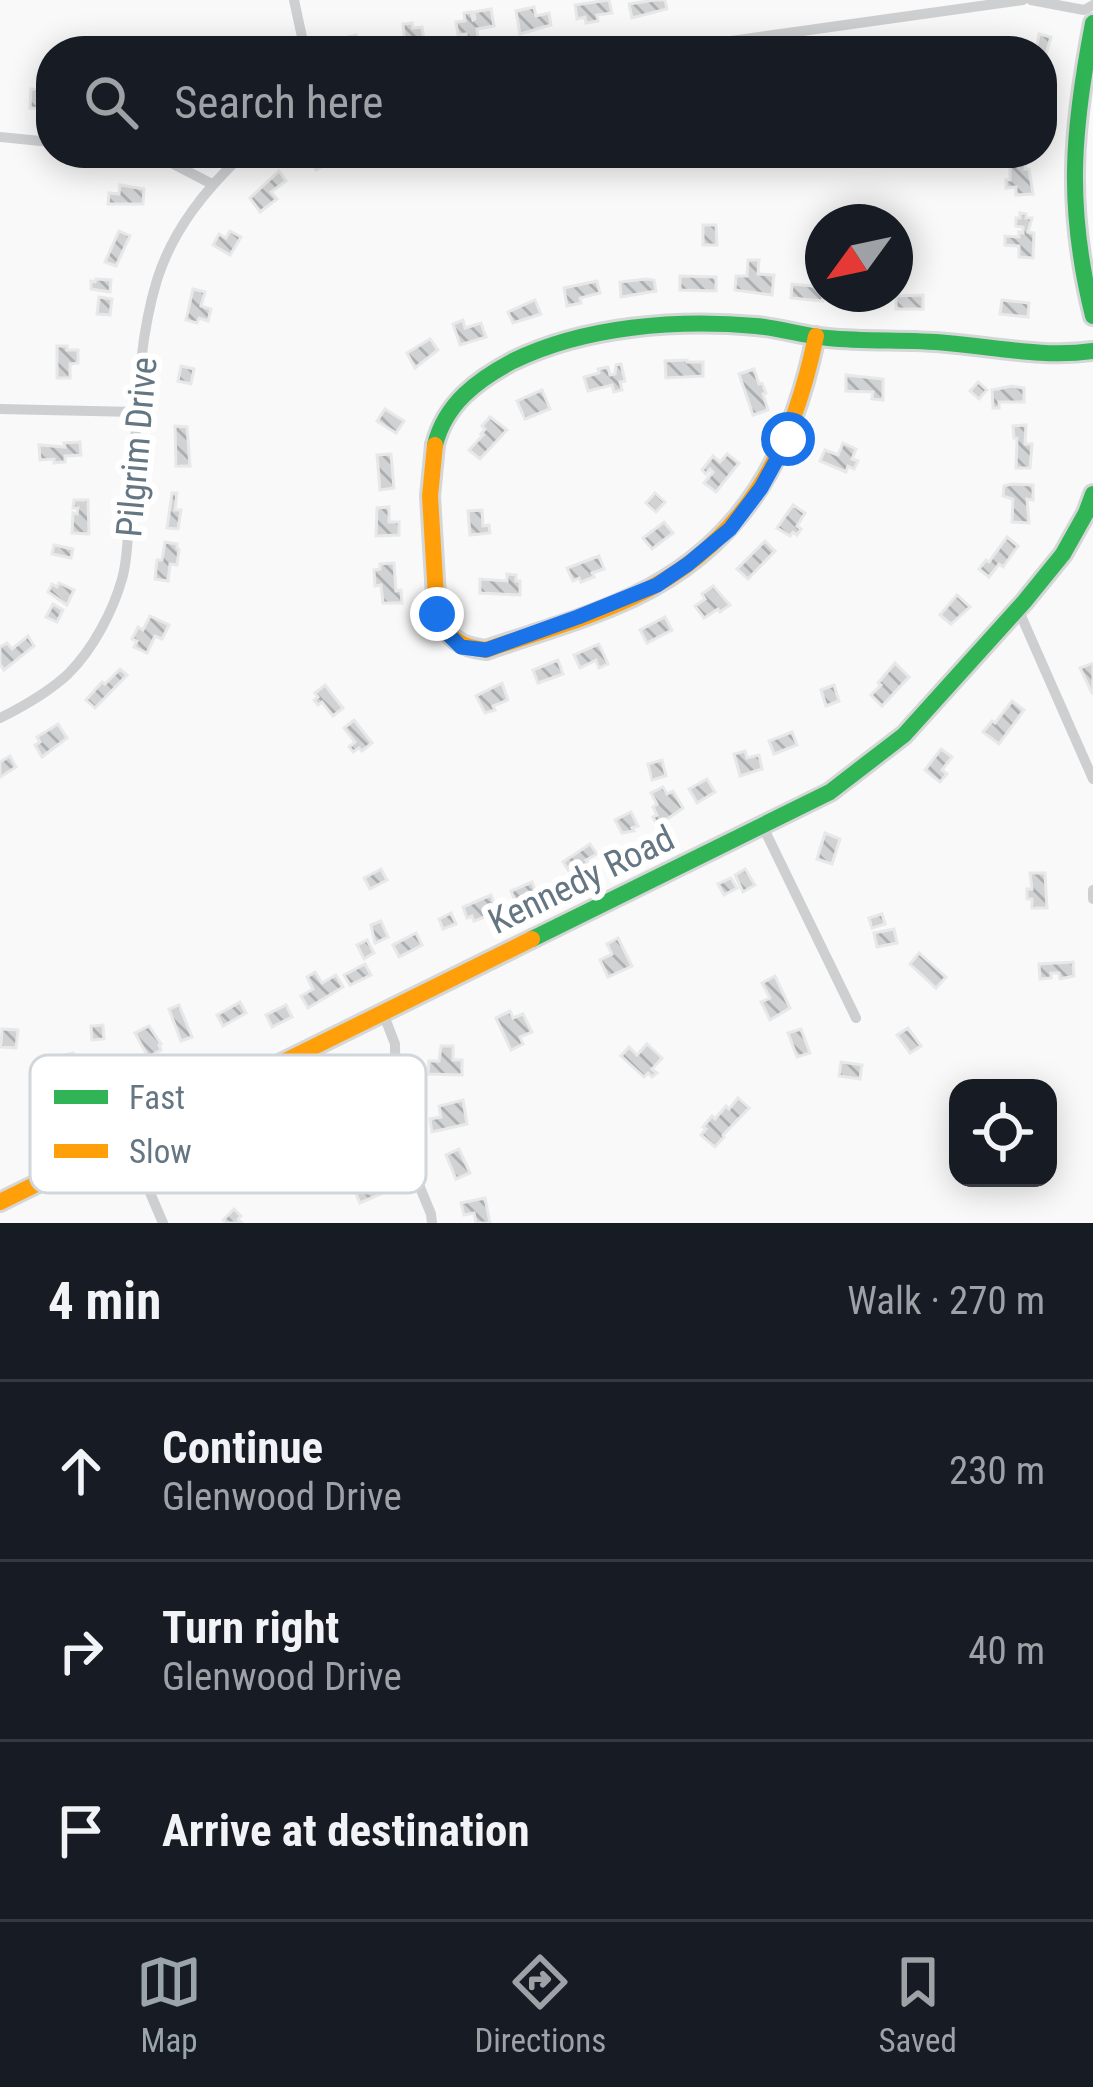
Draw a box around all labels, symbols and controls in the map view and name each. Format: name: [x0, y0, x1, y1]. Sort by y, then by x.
search box: [36, 36, 1057, 168]
icon: search: [78, 69, 144, 135]
text: Search here: [174, 76, 383, 129]
north arrow: [805, 204, 913, 312]
street label: Pilgrim Drive: [108, 355, 166, 539]
route start: [761, 412, 815, 466]
route end: [410, 587, 464, 641]
street label: Kennedy Road: [482, 817, 681, 943]
legend: [30, 1055, 426, 1193]
text: Fast: [129, 1078, 185, 1117]
map controls: [949, 1079, 1057, 1187]
button: locate: [949, 1079, 1057, 1187]
text: Slow: [129, 1132, 192, 1171]
text: 4 min: [48, 1272, 161, 1331]
text: Walk · 270 m: [847, 1278, 1045, 1324]
text: Continue: [162, 1421, 323, 1474]
icon: ahead: [48, 1438, 114, 1504]
text: 230 m: [949, 1448, 1045, 1494]
text: Glenwood Drive: [162, 1474, 402, 1520]
text: Turn right: [162, 1601, 339, 1654]
icon: right: [48, 1618, 114, 1684]
text: 40 m: [968, 1628, 1045, 1674]
text: Glenwood Drive: [162, 1654, 402, 1700]
icon: arrive: [48, 1798, 114, 1864]
text: Arrive at destination: [162, 1804, 530, 1857]
tab: Map: [136, 1949, 202, 2060]
tab: Directions: [474, 1949, 606, 2060]
tab: Saved: [878, 1949, 957, 2060]

